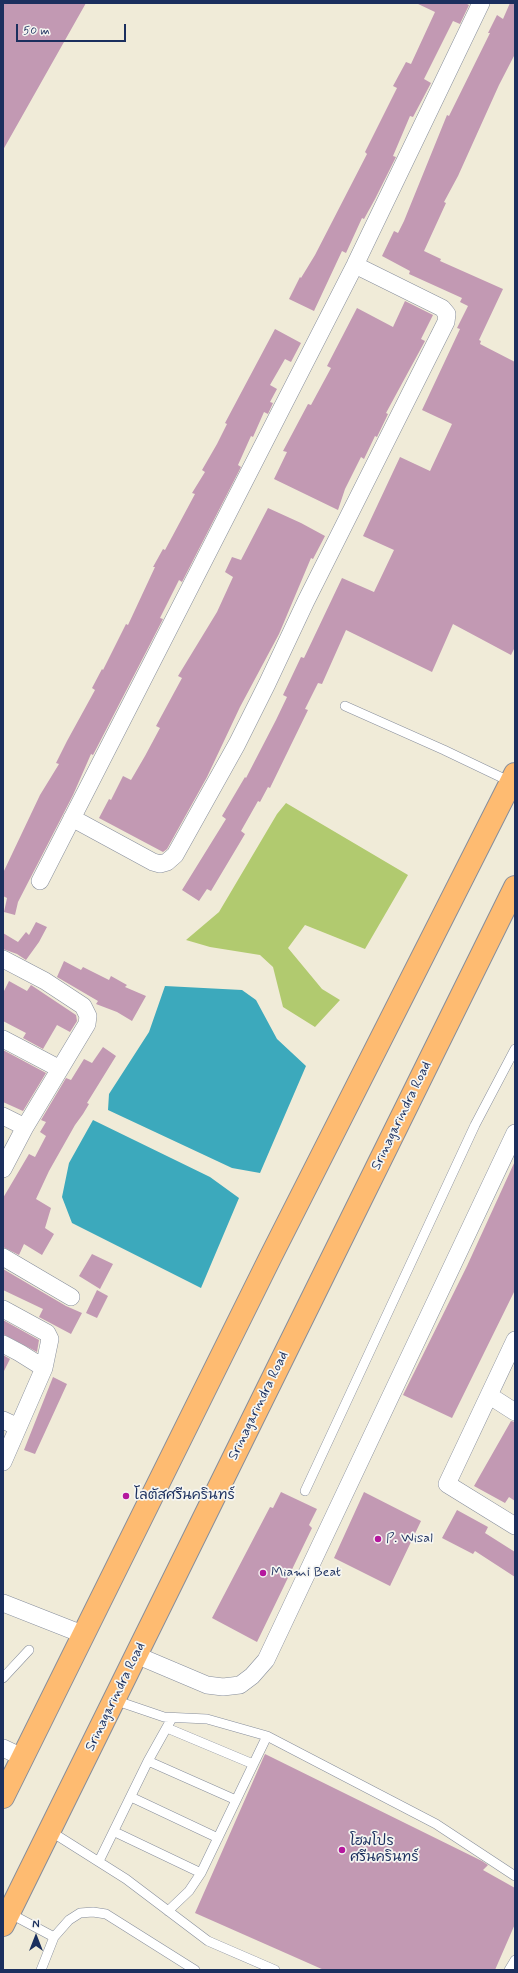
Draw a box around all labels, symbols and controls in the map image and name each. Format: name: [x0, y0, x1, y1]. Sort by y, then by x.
scale bar: [18, 16, 128, 42]
text: 50 m: [23, 23, 50, 39]
street label: Srinagarindra Road: [368, 1059, 436, 1173]
street label: Srinagarindra Road: [225, 1349, 293, 1463]
place label: โลตัสศรีนครินทร์: [134, 1488, 235, 1504]
marker: โลตัสศรีนครินทร์: [121, 1491, 131, 1501]
place label: P. Wisal: [386, 1531, 433, 1547]
marker: P. Wisal: [373, 1534, 383, 1544]
place label: Miami Beat: [271, 1565, 341, 1581]
marker: Miami Beat: [258, 1568, 268, 1578]
street label: Srinagarindra Road: [82, 1640, 150, 1754]
place label: โฮมโปร ศรีนครินทร์: [350, 1834, 419, 1866]
marker: โฮมโปร ศรีนครินทร์: [337, 1845, 347, 1855]
north arrow: [16, 1917, 56, 1957]
text: N: [32, 1918, 40, 1932]

